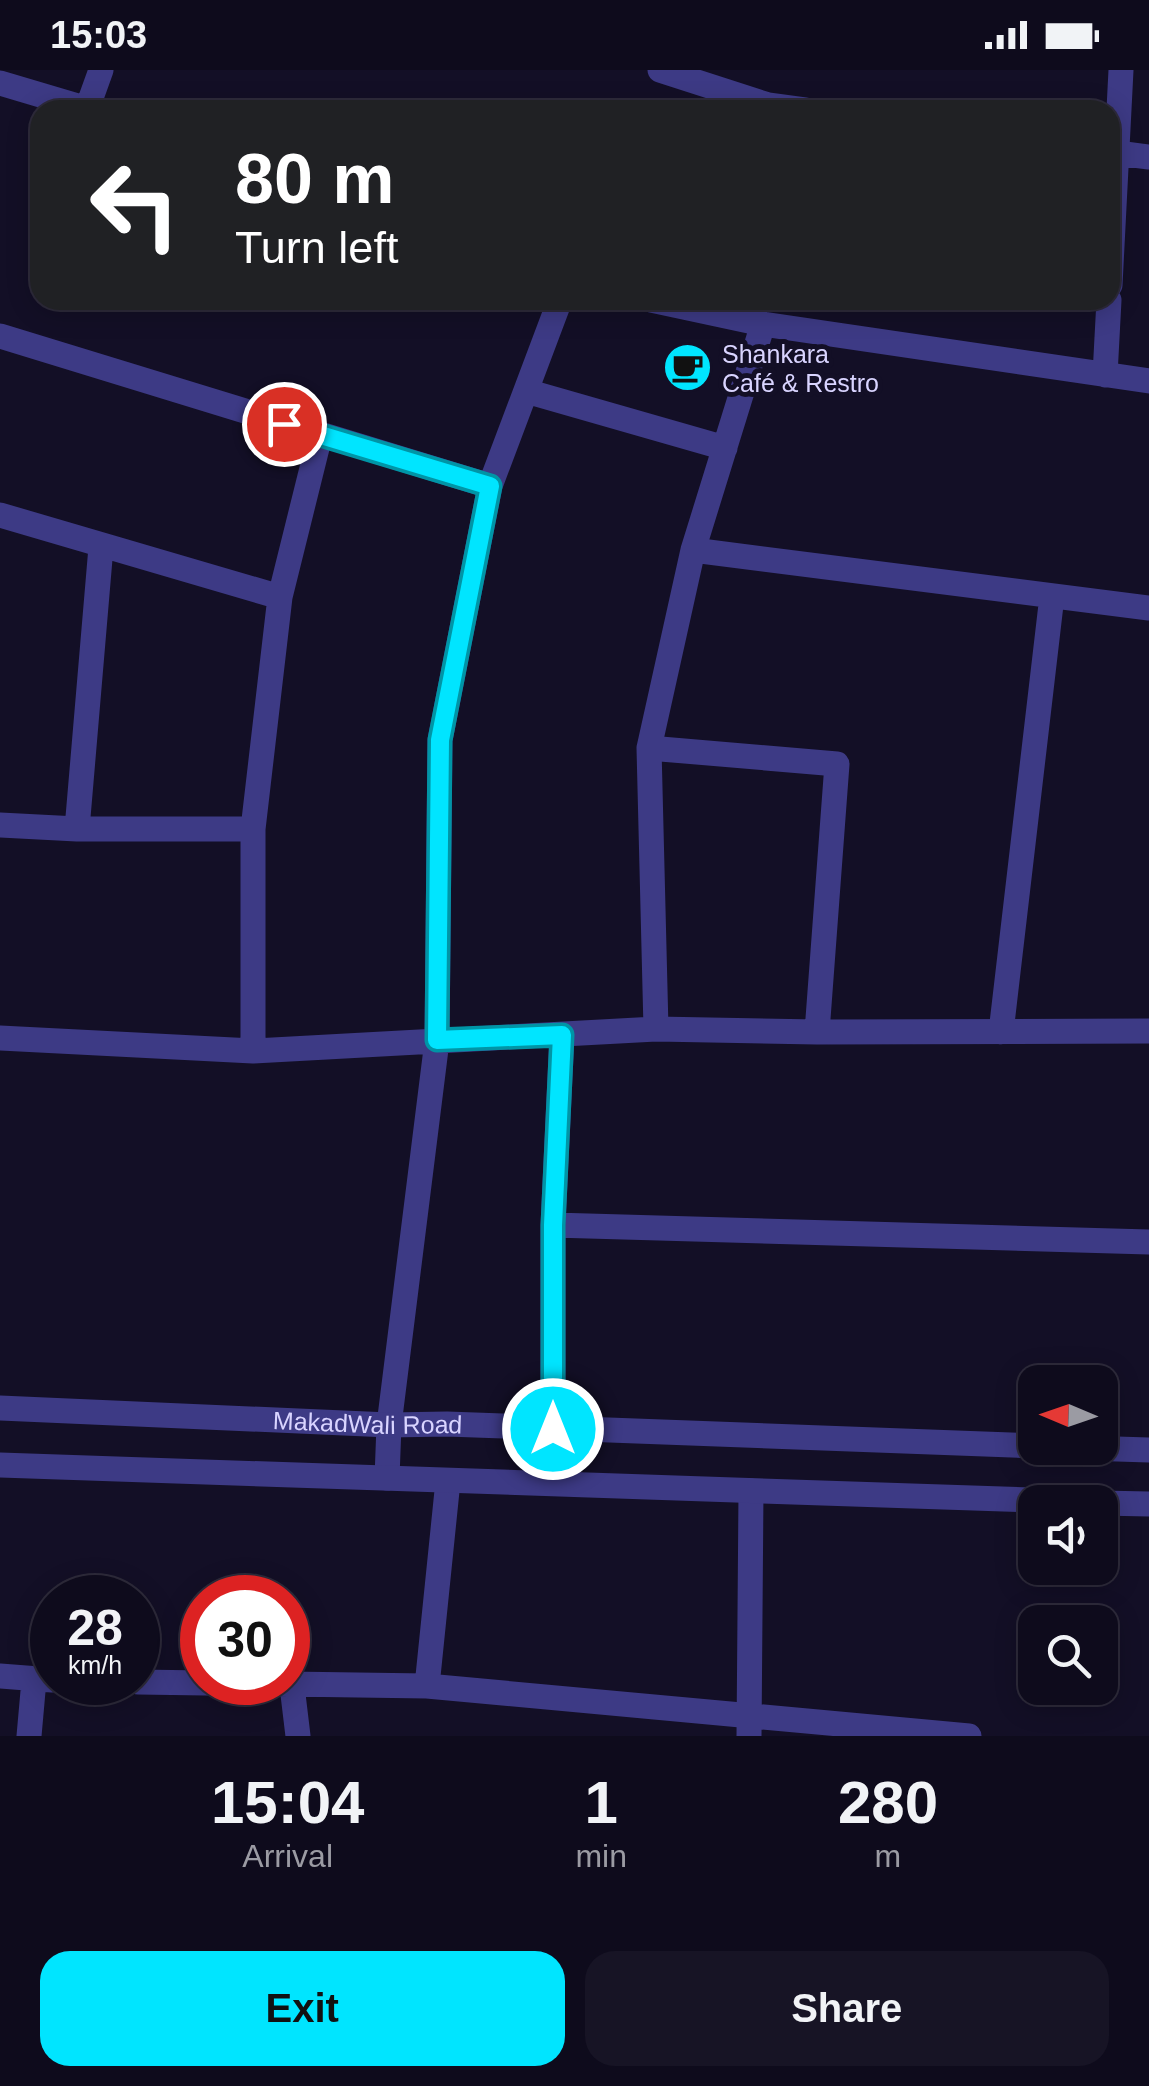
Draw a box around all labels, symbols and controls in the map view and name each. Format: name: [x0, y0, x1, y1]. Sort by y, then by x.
text: 15:03: [50, 14, 147, 56]
icon: left: [70, 140, 200, 270]
text: 80 m: [235, 140, 395, 218]
text: Turn left: [235, 222, 398, 273]
place label: Shankara Café & Restro: [722, 340, 879, 397]
cafe icon: Shankara Café & Restro: [661, 342, 713, 394]
pin: [242, 382, 327, 467]
icon: arrive: [257, 397, 312, 452]
north arrow: [1018, 1365, 1118, 1465]
map controls: [1018, 1365, 1118, 1705]
position arrow: [501, 1377, 605, 1481]
street label: MakadWali Road: [272, 1406, 463, 1439]
button: sound: [1018, 1485, 1118, 1585]
speed limit sign: 30: [180, 1575, 310, 1705]
text: 28: [67, 1600, 123, 1656]
button: search: [1018, 1605, 1118, 1705]
text: km/h: [68, 1651, 122, 1679]
text: 15:04: [211, 1769, 364, 1836]
text: 1: [584, 1769, 618, 1836]
text: 280: [838, 1769, 938, 1836]
text: Arrival: [242, 1838, 333, 1874]
text: min: [575, 1838, 627, 1874]
text: m: [875, 1838, 901, 1874]
button: Exit: [40, 1951, 565, 2066]
button: Share: [585, 1951, 1109, 2066]

